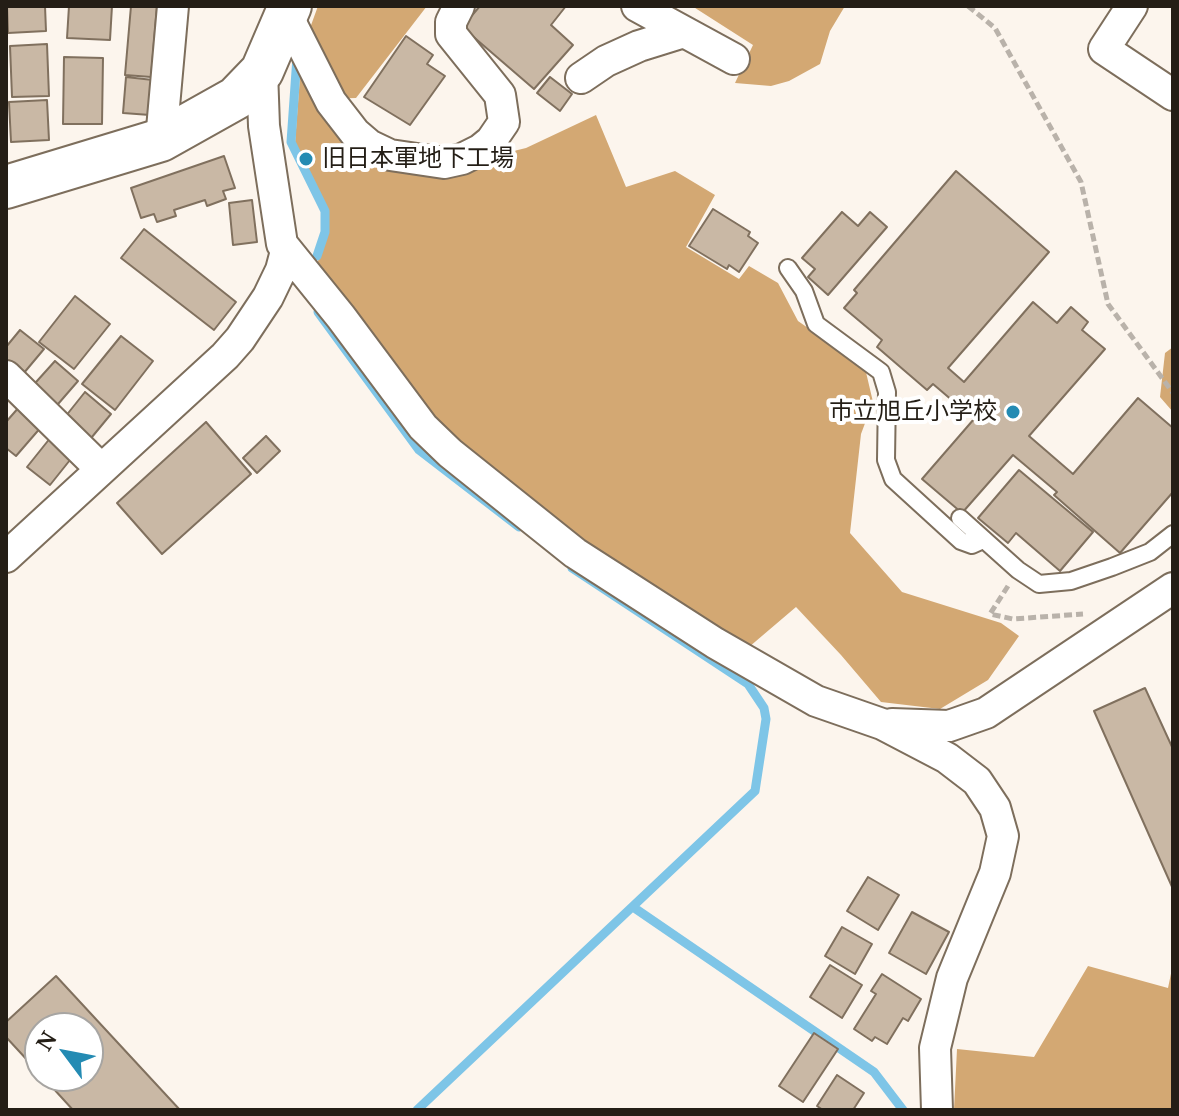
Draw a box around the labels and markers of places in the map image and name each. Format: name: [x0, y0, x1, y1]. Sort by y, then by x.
place label: 旧日本軍地下工場: [322, 145, 514, 173]
marker: 旧日本軍地下工場: [297, 150, 315, 168]
place label: 市立旭丘小学校: [829, 398, 997, 426]
marker: 市立旭丘小学校: [1004, 403, 1022, 421]

